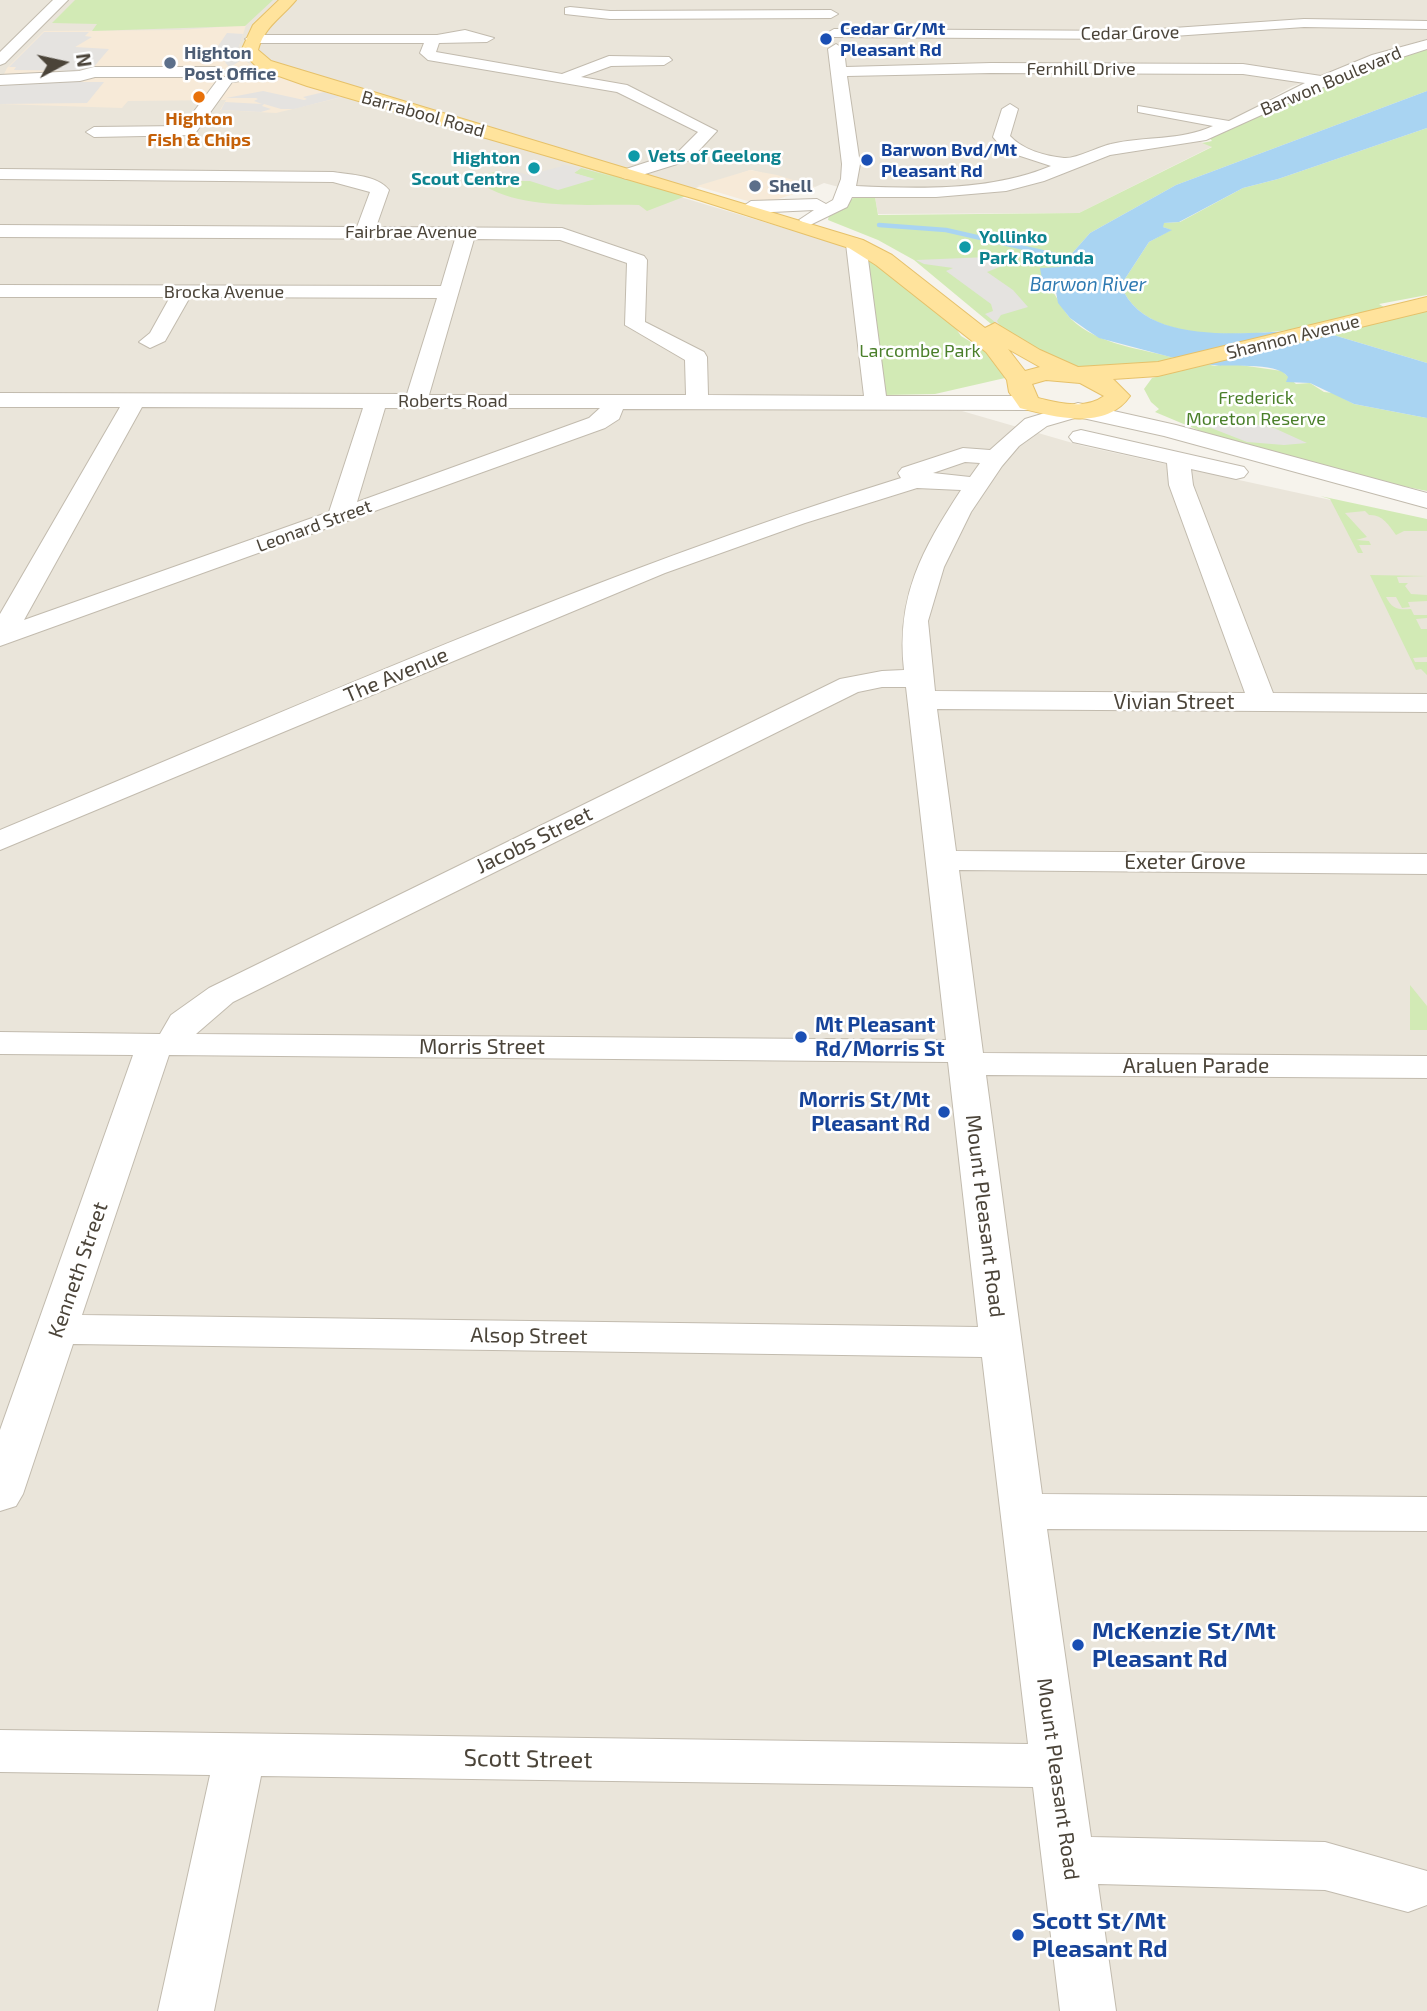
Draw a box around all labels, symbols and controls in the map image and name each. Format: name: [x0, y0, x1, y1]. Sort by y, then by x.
place label: Cedar Gr/Mt Pleasant Rd: [840, 18, 945, 60]
street label: Cedar Grove: [1080, 21, 1180, 45]
north arrow: [28, 28, 98, 98]
marker: Cedar Gr/Mt Pleasant Rd: [818, 31, 834, 47]
place label: Highton Post Office: [184, 42, 276, 84]
street label: Barwon Boulevard: [1257, 42, 1405, 120]
text: N: [72, 52, 97, 68]
marker: Highton Post Office: [162, 55, 178, 71]
street label: Fernhill Drive: [1026, 58, 1136, 80]
street label: Barrabool Road: [359, 86, 487, 142]
marker: Highton Fish & Chips: [191, 89, 207, 105]
place label: Highton Fish & Chips: [147, 108, 251, 150]
place label: Barwon Bvd/Mt Pleasant Rd: [881, 139, 1017, 182]
place label: Vets of Geelong: [648, 145, 781, 167]
place label: Highton Scout Centre: [411, 147, 520, 190]
marker: Vets of Geelong: [626, 148, 642, 164]
marker: Barwon Bvd/Mt Pleasant Rd: [859, 152, 875, 168]
marker: Highton Scout Centre: [526, 160, 542, 176]
place label: Shell: [769, 175, 812, 197]
marker: Shell: [747, 178, 763, 194]
street label: Fairbrae Avenue: [345, 221, 477, 243]
place label: Yollinko Park Rotunda: [979, 226, 1094, 268]
marker: Yollinko Park Rotunda: [957, 239, 973, 255]
water label: Barwon River: [1030, 274, 1146, 296]
street label: Brocka Avenue: [164, 281, 284, 303]
street label: Shannon Avenue: [1224, 310, 1362, 364]
park label: Larcombe Park: [859, 340, 981, 362]
park label: Frederick Moreton Reserve: [1186, 387, 1326, 430]
street label: Roberts Road: [398, 390, 508, 412]
street label: Leonard Street: [254, 495, 374, 557]
street label: The Avenue: [340, 642, 452, 708]
street label: Vivian Street: [1113, 689, 1235, 715]
street label: Jacobs Street: [472, 801, 596, 879]
street label: Exeter Grove: [1124, 849, 1246, 875]
place label: Mt Pleasant Rd/Morris St: [815, 1012, 945, 1062]
marker: Mt Pleasant Rd/Morris St: [793, 1029, 809, 1045]
street label: Morris Street: [419, 1034, 545, 1060]
street label: Araluen Parade: [1123, 1053, 1269, 1079]
place label: Morris St/Mt Pleasant Rd: [799, 1087, 930, 1137]
marker: Morris St/Mt Pleasant Rd: [936, 1104, 952, 1120]
street label: Mount Pleasant Road: [960, 1113, 1010, 1319]
street label: Kenneth Street: [43, 1199, 113, 1341]
street label: Alsop Street: [470, 1322, 588, 1350]
place label: McKenzie St/Mt Pleasant Rd: [1092, 1617, 1276, 1673]
marker: McKenzie St/Mt Pleasant Rd: [1070, 1637, 1086, 1653]
street label: Mount Pleasant Road: [1031, 1676, 1085, 1882]
street label: Scott Street: [463, 1743, 593, 1775]
place label: Scott St/Mt Pleasant Rd: [1032, 1907, 1168, 1963]
marker: Scott St/Mt Pleasant Rd: [1010, 1927, 1026, 1943]

